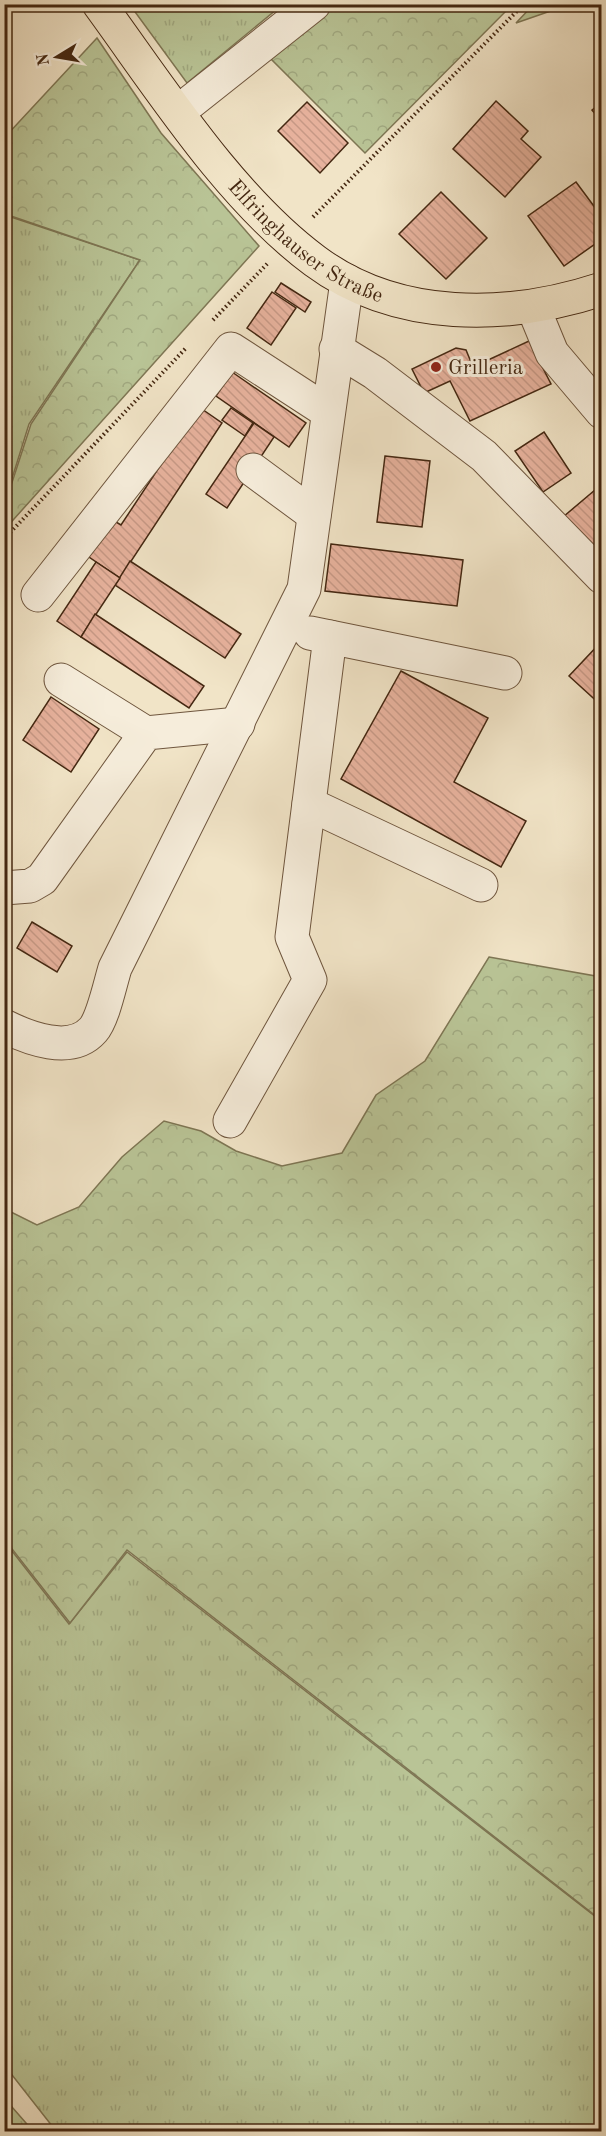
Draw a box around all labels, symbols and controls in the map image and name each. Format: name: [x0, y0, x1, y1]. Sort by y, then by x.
north arrow: [27, 27, 87, 87]
text: N: [35, 51, 53, 67]
street label: Elfringhauser Straße: [223, 176, 385, 307]
place label: Grilleria: [448, 358, 523, 379]
marker: Grilleria: [429, 360, 443, 374]

